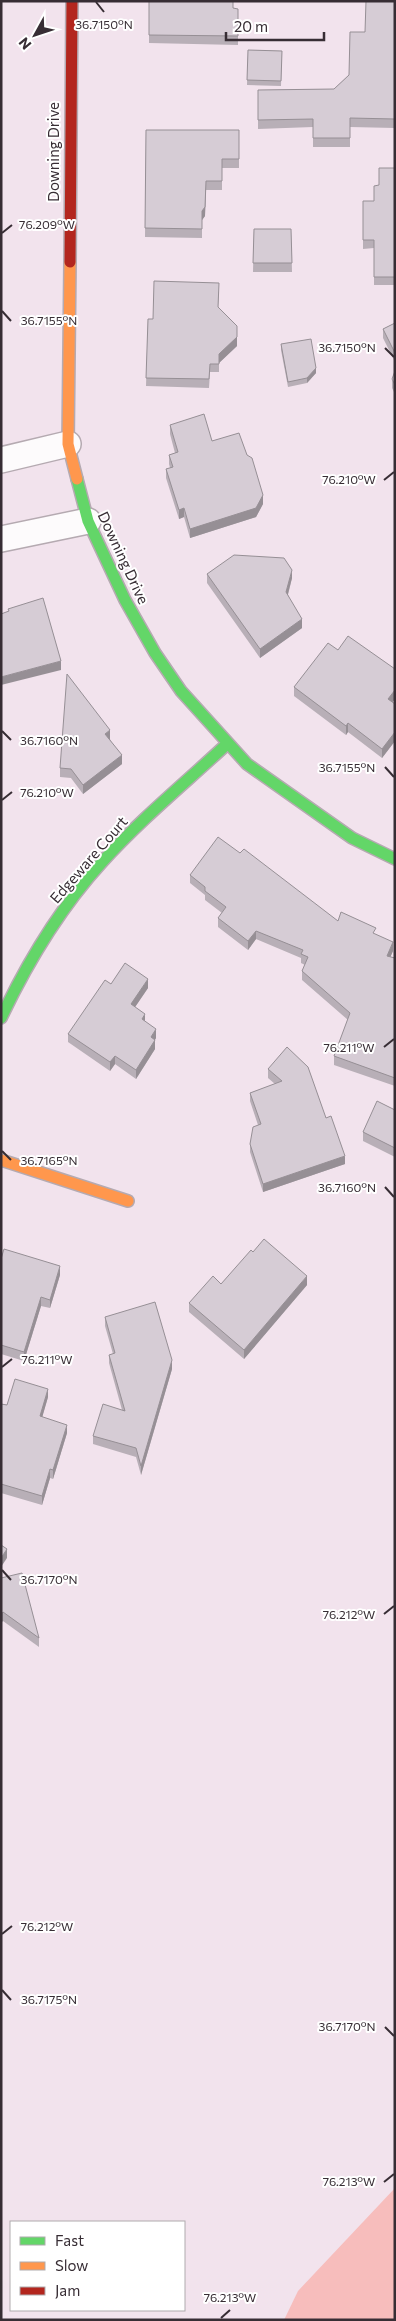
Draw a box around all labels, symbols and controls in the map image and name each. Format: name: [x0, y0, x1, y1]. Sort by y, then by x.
north arrow: [10, 10, 60, 60]
scale bar: [226, 10, 324, 42]
text: 36.7150°N: [75, 17, 133, 31]
text: 20 m: [234, 17, 268, 35]
text: N: [15, 34, 35, 53]
street label: Downing Drive: [44, 102, 62, 202]
text: 76.209°W: [19, 217, 75, 231]
text: 36.7155°N: [21, 313, 77, 327]
text: 36.7150°N: [318, 340, 376, 354]
text: 76.210°W: [322, 472, 376, 486]
street label: Downing Drive: [95, 508, 153, 607]
text: 36.7160°N: [20, 733, 78, 747]
text: 36.7155°N: [319, 760, 375, 774]
text: 76.210°W: [20, 785, 74, 799]
street label: Edgeware Court: [46, 812, 131, 906]
text: 76.211°W: [323, 1040, 375, 1054]
text: 36.7165°N: [21, 1153, 77, 1167]
text: 36.7160°N: [318, 1180, 376, 1194]
text: 76.211°W: [21, 1352, 73, 1366]
text: 36.7170°N: [21, 1572, 77, 1586]
text: 76.212°W: [323, 1607, 375, 1621]
text: 76.212°W: [21, 1919, 73, 1933]
text: 36.7175°N: [21, 1992, 77, 2006]
text: 36.7170°N: [319, 2019, 375, 2033]
text: 76.213°W: [323, 2174, 375, 2188]
legend: [10, 2221, 185, 2311]
text: Fast: [55, 2231, 84, 2249]
text: Slow: [55, 2256, 88, 2274]
text: Jam: [55, 2281, 80, 2299]
text: 76.213°W: [204, 2290, 256, 2304]

